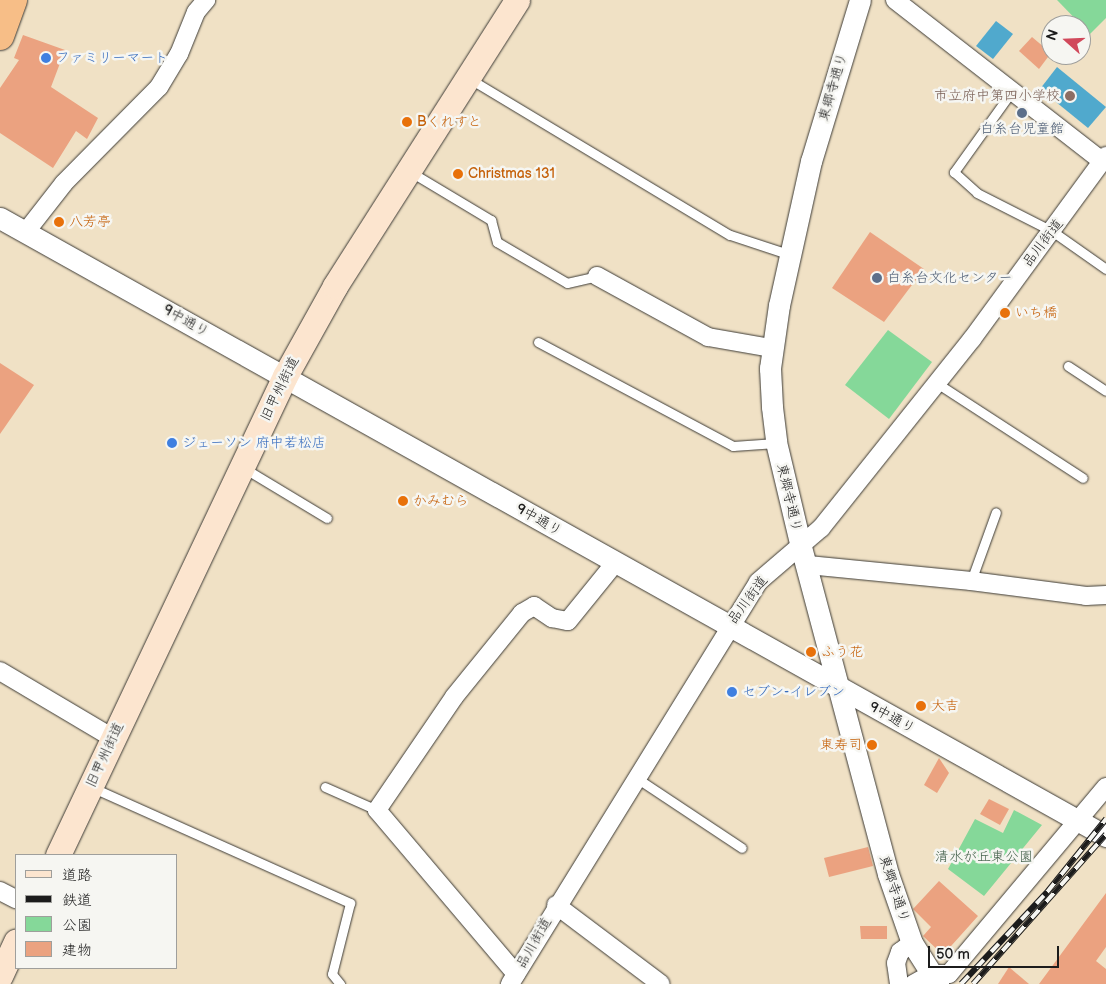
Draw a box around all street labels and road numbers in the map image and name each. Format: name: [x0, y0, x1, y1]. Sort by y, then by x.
street label: 東郷寺通り: [815, 51, 851, 123]
street label: 品川街道: [1019, 216, 1067, 270]
street label: 9中通り: [160, 302, 212, 340]
street label: 旧甲州街道: [257, 354, 303, 424]
street label: 東郷寺通り: [773, 462, 805, 534]
street label: 9中通り: [513, 500, 565, 540]
street label: 品川街道: [724, 573, 772, 627]
street label: 9中通り: [866, 699, 918, 737]
street label: 旧甲州街道: [83, 720, 127, 790]
street label: 東郷寺通り: [875, 853, 913, 925]
street label: 品川街道: [513, 915, 555, 971]

